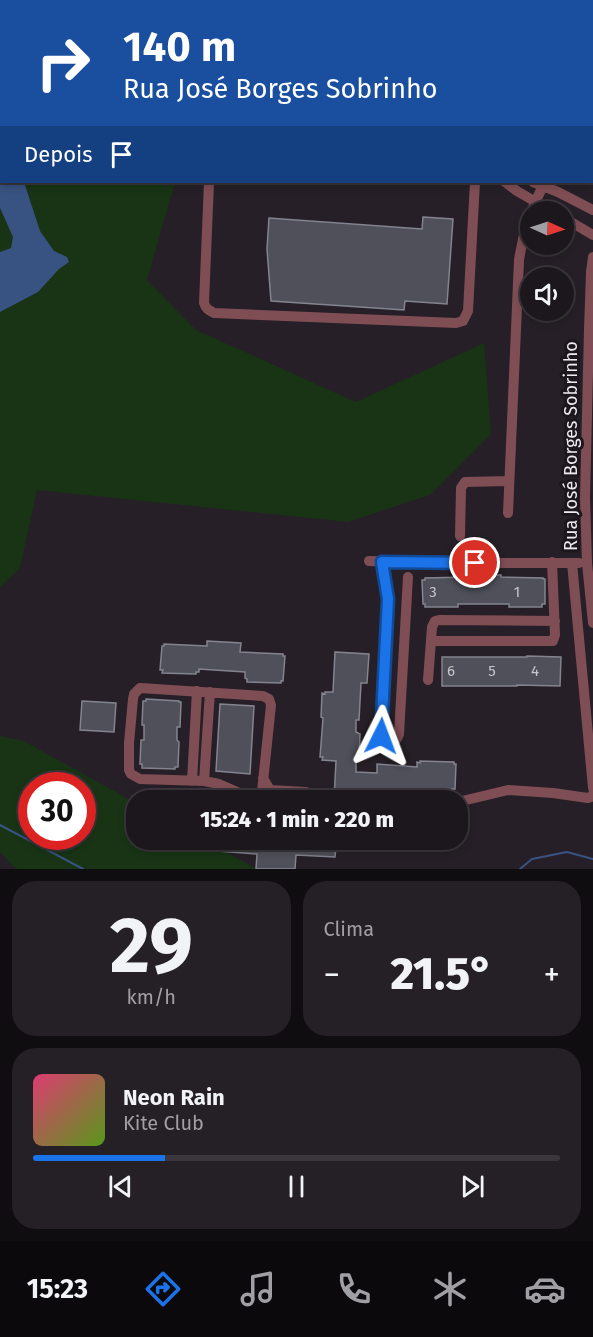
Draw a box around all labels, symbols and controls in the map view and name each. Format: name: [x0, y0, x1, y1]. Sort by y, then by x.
text: 140 m: [123, 22, 236, 72]
icon: right: [24, 24, 102, 102]
text: Rua José Borges Sobrinho: [123, 73, 438, 105]
icon: arrive: [105, 138, 138, 171]
text: Depois: [24, 141, 93, 168]
north arrow: [520, 201, 574, 255]
map controls: [520, 201, 574, 321]
button: sound: [520, 267, 574, 321]
street label: Rua José Borges Sobrinho: [560, 341, 582, 551]
pin: [449, 537, 500, 588]
icon: arrive: [458, 546, 491, 579]
house number: 3: [429, 583, 437, 601]
house number: 1: [514, 583, 520, 601]
house number: 6: [447, 662, 455, 680]
house number: 5: [488, 662, 496, 680]
house number: 4: [531, 662, 539, 680]
position arrow: [349, 704, 413, 768]
speed limit sign: 30: [18, 772, 96, 850]
text: 15:24 · 1 min · 220 m: [200, 806, 394, 833]
text: 29: [110, 899, 193, 993]
text: Clima: [324, 917, 374, 941]
text: 21.5°: [390, 947, 493, 1001]
text: −: [324, 955, 340, 995]
text: +: [544, 955, 560, 995]
text: km/h: [127, 985, 176, 1009]
text: Neon Rain: [123, 1084, 225, 1111]
text: Kite Club: [123, 1111, 204, 1135]
icon: previous: [104, 1170, 137, 1203]
icon: pause: [280, 1170, 313, 1203]
icon: next: [456, 1170, 489, 1203]
icon: directions: [142, 1268, 184, 1310]
icon: music: [237, 1268, 279, 1310]
icon: phone: [333, 1268, 375, 1310]
icon: climate: [429, 1268, 471, 1310]
icon: car: [524, 1268, 566, 1310]
text: 15:23: [27, 1273, 88, 1305]

